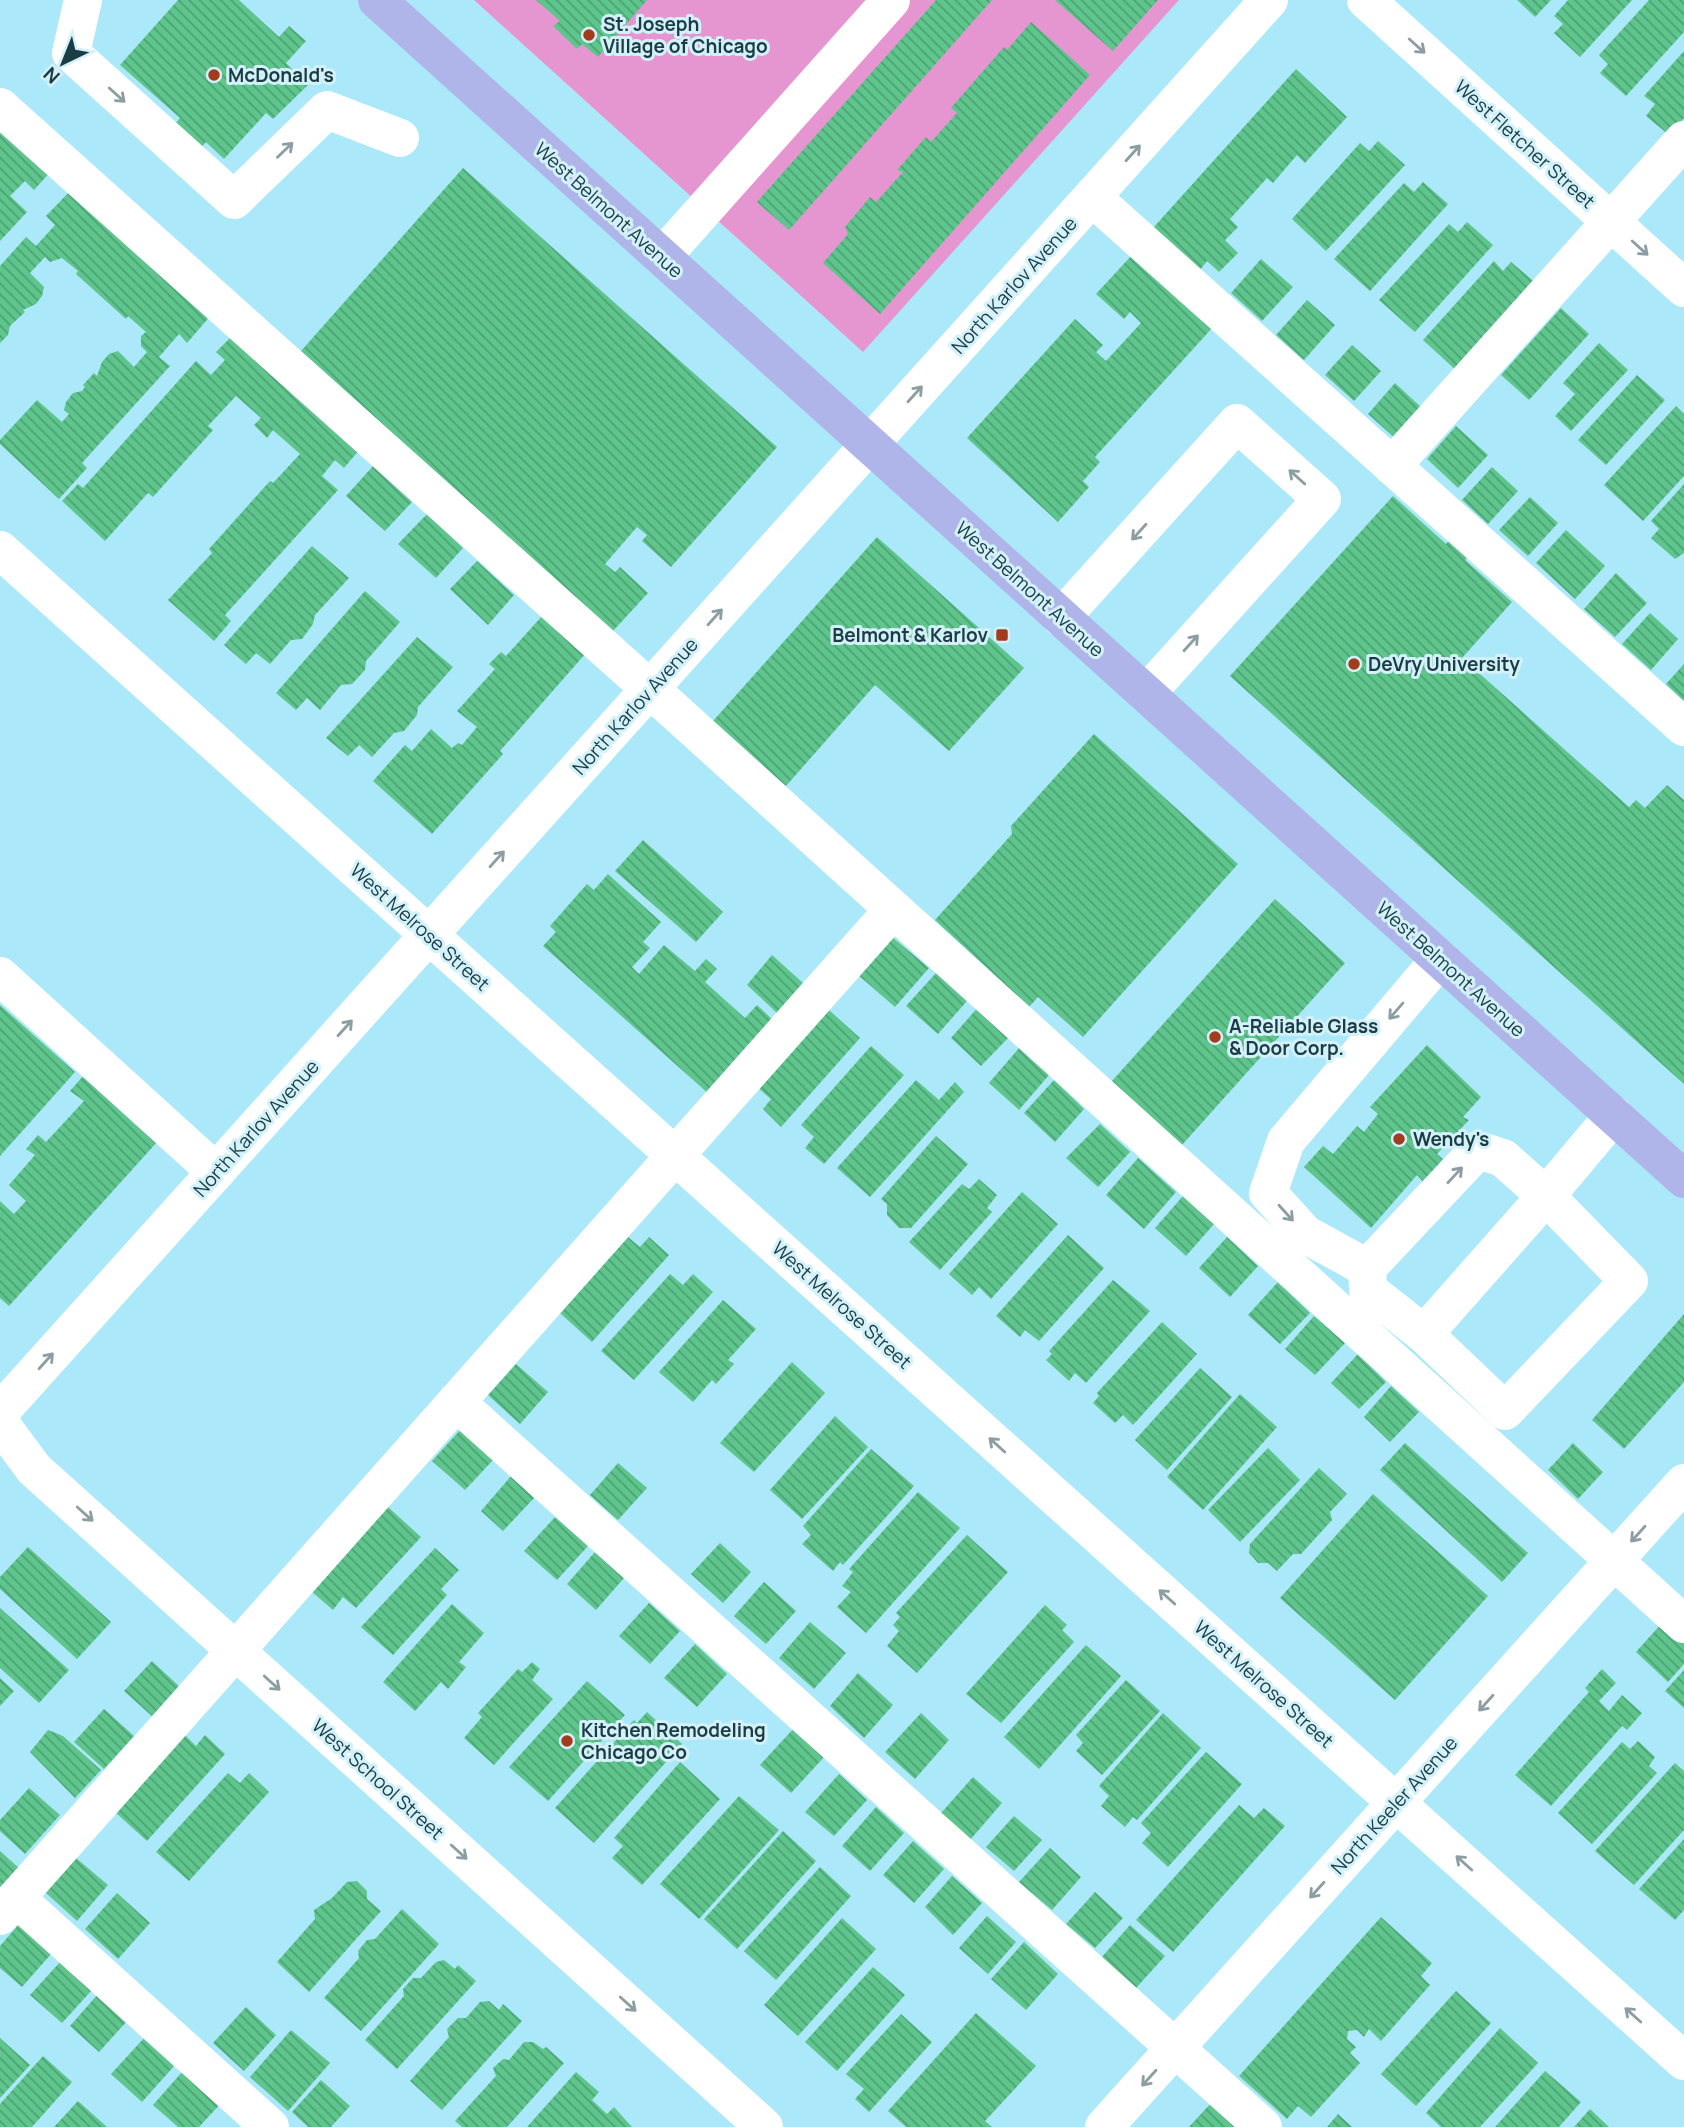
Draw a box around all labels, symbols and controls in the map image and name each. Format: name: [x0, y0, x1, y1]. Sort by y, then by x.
place label: St. Joseph Village of Chicago: [603, 11, 768, 59]
marker: St. Joseph Village of Chicago: [581, 27, 597, 43]
north arrow: [28, 28, 98, 98]
one-way arrow: [1408, 38, 1426, 54]
text: N: [38, 61, 65, 90]
place label: McDonald's: [228, 62, 334, 88]
marker: McDonald's: [206, 67, 222, 83]
street label: West Fletcher Street: [1449, 74, 1601, 214]
one-way arrow: [108, 87, 126, 103]
street label: West Belmont Avenue: [529, 136, 689, 284]
one-way arrow: [276, 142, 293, 159]
one-way arrow: [1125, 145, 1142, 162]
street label: North Karlov Avenue: [945, 211, 1083, 359]
one-way arrow: [1631, 240, 1649, 256]
one-way arrow: [907, 385, 923, 403]
one-way arrow: [1289, 468, 1306, 485]
street label: West Belmont Avenue: [950, 515, 1110, 663]
one-way arrow: [1131, 523, 1147, 541]
one-way arrow: [707, 608, 723, 626]
place label: Belmont & Karlov: [832, 622, 988, 648]
marker: Belmont & Karlov: [994, 627, 1010, 643]
street label: North Karlov Avenue: [566, 632, 704, 780]
one-way arrow: [1183, 635, 1200, 652]
place label: DeVry University: [1368, 651, 1520, 677]
marker: DeVry University: [1346, 656, 1362, 672]
one-way arrow: [489, 850, 505, 868]
street label: West Melrose Street: [345, 857, 495, 997]
street label: West Belmont Avenue: [1371, 895, 1531, 1043]
one-way arrow: [1388, 1002, 1404, 1020]
place label: A-Reliable Glass & Door Corp.: [1229, 1013, 1378, 1061]
one-way arrow: [337, 1019, 353, 1037]
marker: A-Reliable Glass & Door Corp.: [1207, 1029, 1223, 1045]
street label: North Karlov Avenue: [187, 1054, 325, 1202]
place label: Wendy's: [1413, 1126, 1489, 1152]
marker: Wendy's: [1391, 1131, 1407, 1147]
one-way arrow: [1447, 1166, 1463, 1184]
one-way arrow: [1278, 1204, 1294, 1222]
street label: West Melrose Street: [767, 1235, 917, 1375]
one-way arrow: [37, 1353, 53, 1371]
one-way arrow: [989, 1437, 1007, 1453]
one-way arrow: [76, 1506, 93, 1523]
one-way arrow: [1630, 1525, 1647, 1542]
one-way arrow: [1158, 1589, 1176, 1605]
street label: West Melrose Street: [1189, 1614, 1339, 1754]
one-way arrow: [263, 1675, 281, 1691]
one-way arrow: [1478, 1694, 1494, 1712]
street label: West School Street: [306, 1713, 450, 1845]
place label: Kitchen Remodeling Chicago Co: [581, 1717, 766, 1765]
street label: North Keeler Avenue: [1325, 1730, 1463, 1880]
marker: Kitchen Remodeling Chicago Co: [559, 1733, 575, 1749]
one-way arrow: [450, 1844, 468, 1860]
one-way arrow: [1455, 1855, 1473, 1871]
one-way arrow: [1309, 1881, 1326, 1898]
one-way arrow: [619, 1996, 637, 2012]
one-way arrow: [1624, 2007, 1642, 2023]
one-way arrow: [1141, 2068, 1157, 2086]

